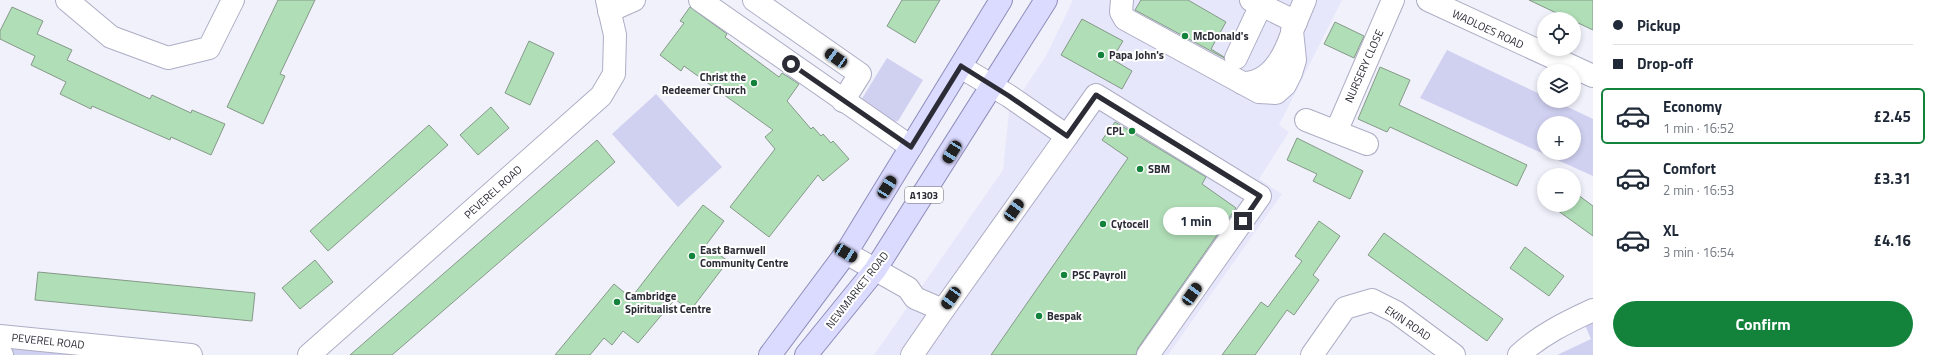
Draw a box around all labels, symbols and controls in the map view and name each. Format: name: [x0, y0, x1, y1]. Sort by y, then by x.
street label: WADLOES ROAD: [1450, 5, 1526, 53]
map controls: [1537, 12, 1581, 212]
button: locate: [1537, 12, 1581, 56]
text: Pickup: [1637, 14, 1681, 37]
street label: NURSERY CLOSE: [1341, 27, 1387, 105]
place label: McDonald's: [1193, 28, 1249, 44]
marker: McDonald's: [1180, 31, 1190, 41]
car: [823, 46, 849, 70]
place label: Papa John's: [1109, 47, 1164, 63]
marker: Papa John's: [1096, 50, 1106, 60]
text: Drop-off: [1637, 52, 1693, 75]
route start: [782, 55, 800, 73]
button: layers: [1537, 64, 1581, 108]
place label: Christ the Redeemer Church: [662, 69, 746, 98]
marker: Christ the Redeemer Church: [749, 78, 759, 88]
text: Economy: [1663, 95, 1722, 118]
icon: car: [1615, 98, 1651, 134]
text: £2.45: [1874, 105, 1911, 128]
button: +: [1537, 116, 1581, 160]
text: 1 min · 16:52: [1663, 118, 1734, 138]
place label: CPL: [1106, 123, 1125, 139]
marker: CPL: [1127, 126, 1137, 136]
car: [941, 139, 963, 165]
text: Comfort: [1663, 157, 1716, 180]
icon: car: [1615, 160, 1651, 196]
place label: SBM: [1148, 161, 1170, 177]
street label: PEVEREL ROAD: [460, 162, 526, 222]
marker: SBM: [1135, 164, 1145, 174]
text: £3.31: [1874, 167, 1911, 190]
button: −: [1537, 168, 1581, 212]
car: [876, 174, 898, 200]
text: 2 min · 16:53: [1663, 180, 1734, 200]
road number: A1303: [905, 187, 943, 203]
car: [1002, 197, 1026, 223]
callout: 1 min: [1163, 207, 1229, 235]
text: 1 min: [1180, 211, 1212, 231]
route end: [1234, 212, 1252, 230]
place label: Cytocell: [1111, 216, 1149, 232]
marker: Cytocell: [1098, 219, 1108, 229]
text: XL: [1663, 219, 1679, 242]
icon: car: [1615, 222, 1651, 258]
text: £4.16: [1874, 229, 1911, 252]
place label: East Barnwell Community Centre: [700, 242, 789, 271]
car: [833, 242, 859, 264]
text: 3 min · 16:54: [1663, 242, 1734, 262]
street label: NEWMARKET ROAD: [822, 248, 892, 332]
marker: East Barnwell Community Centre: [687, 251, 697, 261]
place label: PSC Payroll: [1072, 267, 1126, 283]
marker: PSC Payroll: [1059, 270, 1069, 280]
car: [1180, 281, 1204, 307]
car: [939, 285, 963, 311]
place label: Cambridge Spiritualist Centre: [625, 288, 712, 317]
marker: Cambridge Spiritualist Centre: [612, 297, 622, 307]
button: Confirm: [1613, 301, 1913, 347]
street label: EKIN ROAD: [1382, 302, 1434, 344]
place label: Bespak: [1047, 308, 1082, 324]
marker: Bespak: [1034, 311, 1044, 321]
street label: PEVEREL ROAD: [11, 329, 85, 353]

